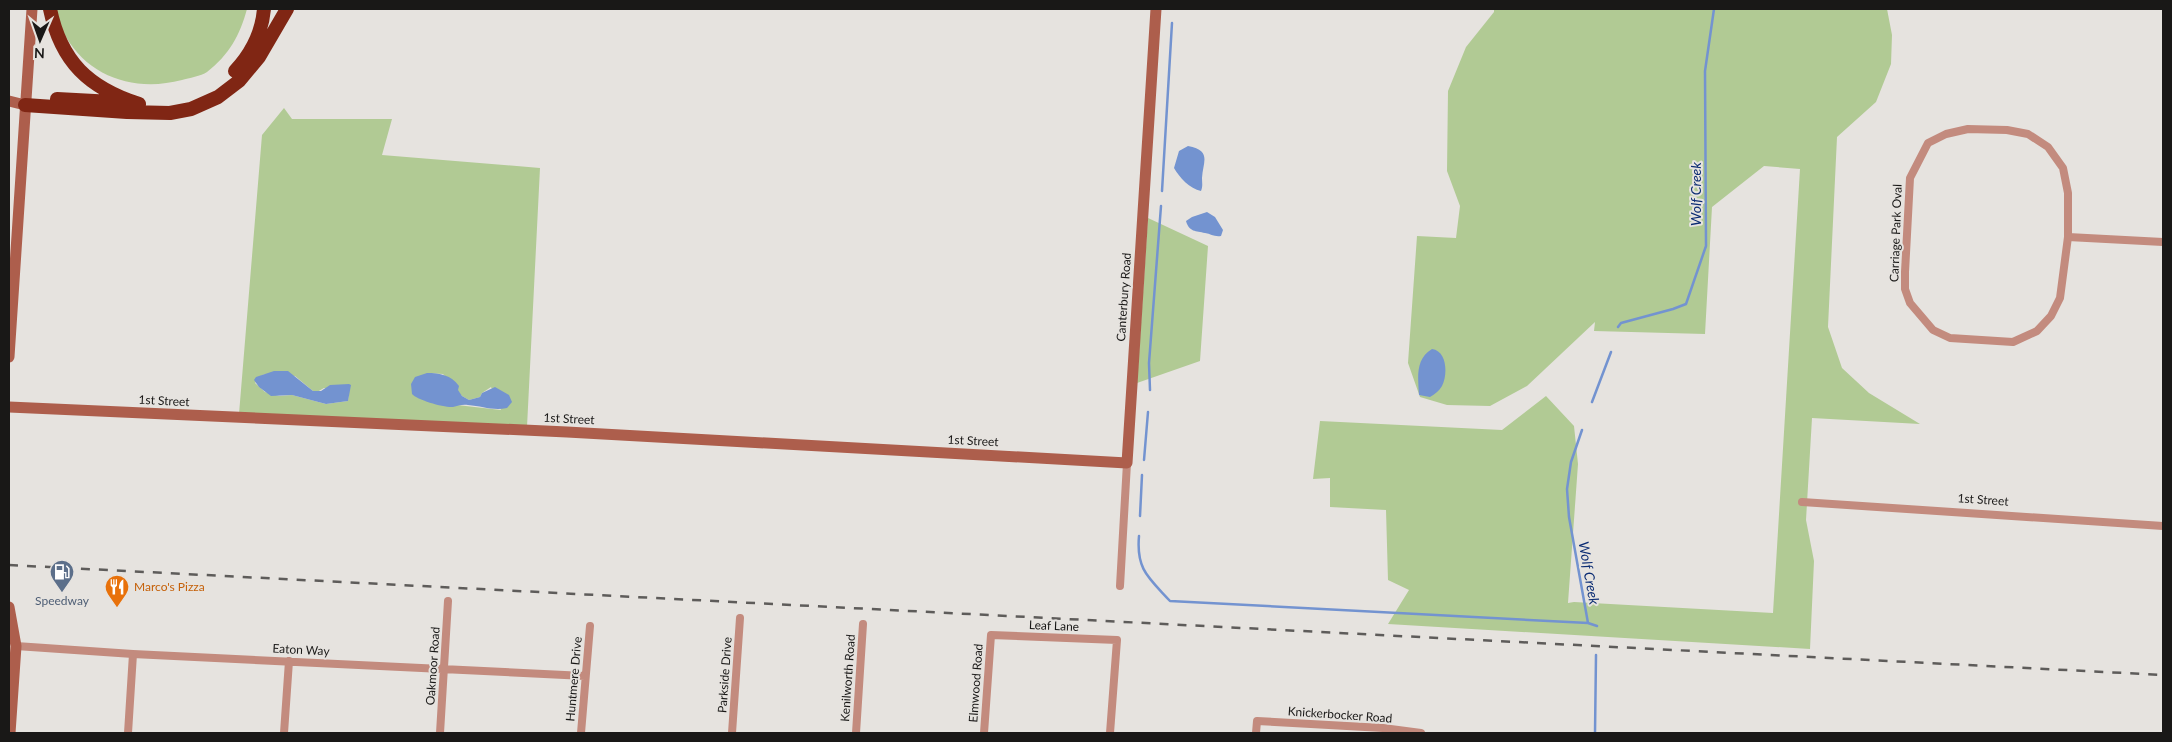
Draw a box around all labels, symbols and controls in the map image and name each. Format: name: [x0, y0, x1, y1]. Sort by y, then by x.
north arrow: [15, 15, 65, 65]
text: N: [34, 45, 45, 62]
water label: Wolf Creek: [1687, 162, 1704, 226]
street label: Carriage Park Oval: [1886, 184, 1905, 282]
street label: Canterbury Road: [1113, 252, 1134, 342]
street label: 1st Street: [138, 392, 191, 409]
street label: 1st Street: [543, 410, 596, 427]
street label: 1st Street: [947, 432, 1000, 449]
street label: 1st Street: [1957, 490, 2010, 509]
water label: Wolf Creek: [1576, 540, 1603, 606]
fuel station icon: Speedway: [49, 559, 75, 593]
restaurant icon: Marco's Pizza: [104, 574, 130, 608]
place label: Marco's Pizza: [134, 579, 205, 594]
place label: Speedway: [35, 593, 90, 608]
street label: Leaf Lane: [1029, 617, 1079, 634]
street label: Oakmoor Road: [422, 626, 443, 706]
street label: Kenilworth Road: [837, 634, 858, 722]
street label: Huntmere Drive: [562, 636, 585, 722]
street label: Parkside Drive: [714, 636, 735, 714]
street label: Eaton Way: [272, 641, 331, 659]
street label: Elmwood Road: [965, 643, 986, 723]
street label: Knickerbocker Road: [1287, 703, 1393, 726]

